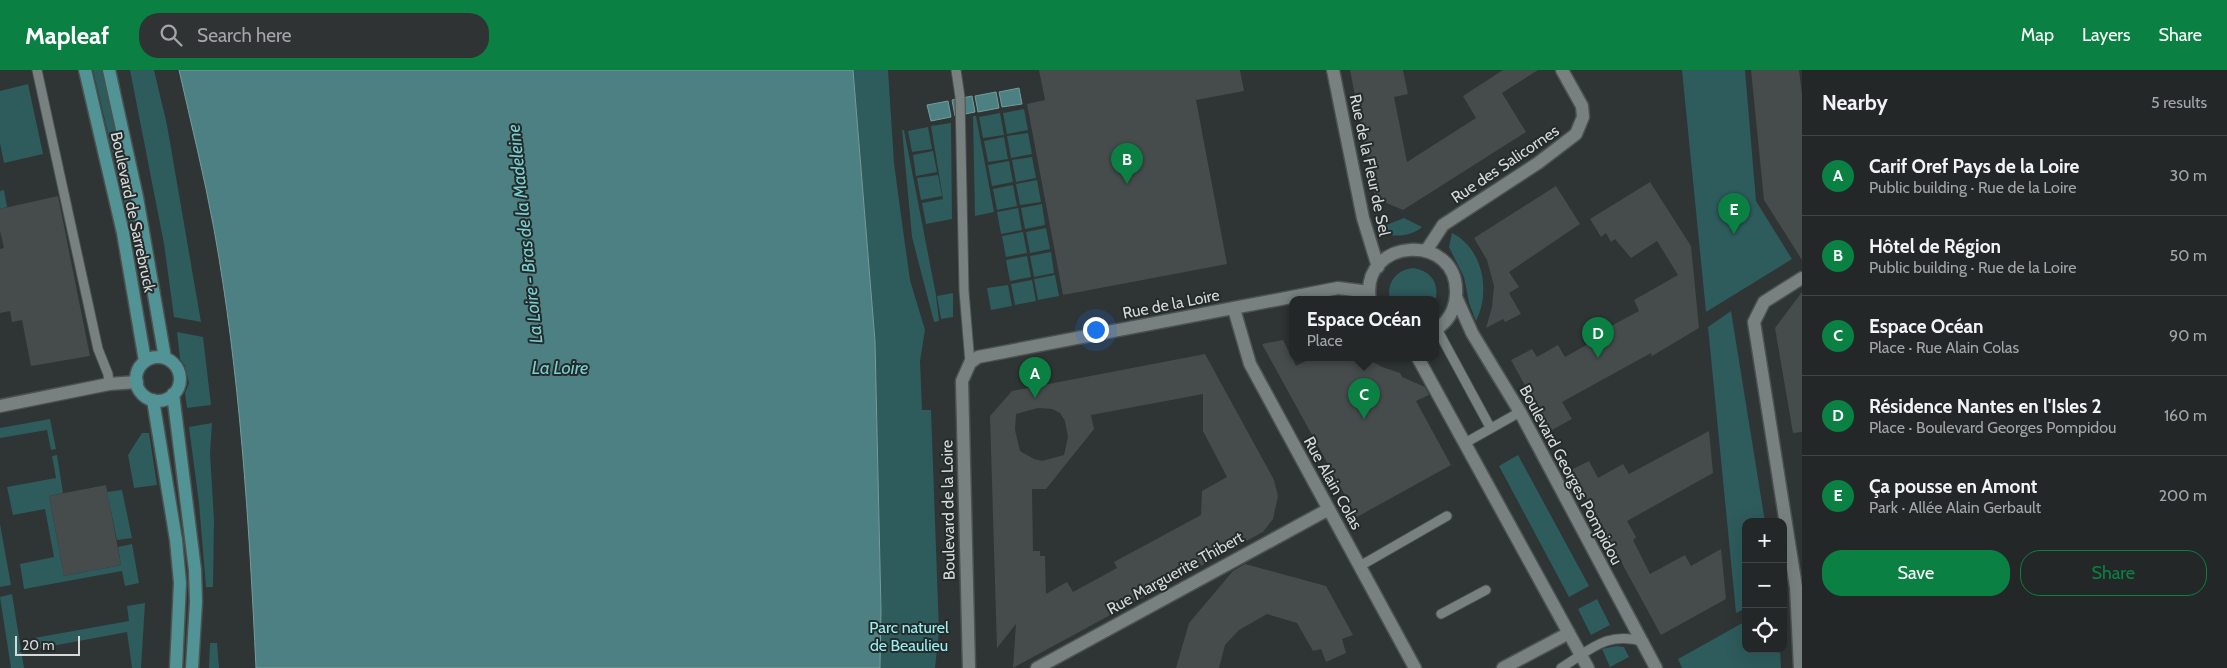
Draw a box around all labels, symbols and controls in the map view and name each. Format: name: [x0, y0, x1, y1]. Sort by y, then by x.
search box: [139, 13, 489, 58]
text: Mapleaf: [25, 21, 109, 50]
icon: search: [157, 21, 185, 49]
text: Search here: [197, 24, 291, 47]
text: Map: [2021, 24, 2054, 46]
text: Layers: [2082, 24, 2131, 46]
text: Share: [2159, 24, 2202, 46]
text: Nearby: [1822, 90, 1888, 115]
street label: Rue de la Fleur de Sel: [1346, 92, 1394, 238]
text: 5 results: [2151, 93, 2207, 112]
street label: Rue des Salicornes: [1448, 121, 1563, 207]
water label: La Loire - Bras de la Madeleine: [503, 123, 547, 345]
street label: Boulevard de Sarrebruck: [107, 130, 160, 295]
pin: B: [1111, 143, 1143, 184]
text: Carif Oref Pays de la Loire: [1869, 155, 2079, 178]
text: A: [1833, 166, 1843, 185]
text: 30 m: [2170, 166, 2207, 185]
text: Public building · Rue de la Loire: [1869, 178, 2076, 197]
pin: E: [1718, 193, 1750, 234]
text: Hôtel de Région: [1869, 235, 2001, 258]
text: B: [1833, 246, 1843, 265]
text: 50 m: [2170, 246, 2207, 265]
text: Public building · Rue de la Loire: [1869, 258, 2076, 277]
street label: Rue de la Loire: [1121, 285, 1221, 323]
popup: [1289, 296, 1439, 361]
text: Espace Océan: [1307, 308, 1421, 331]
text: Espace Océan: [1869, 315, 1983, 338]
your location: [1083, 317, 1109, 343]
pin: D: [1582, 317, 1614, 358]
text: C: [1833, 326, 1843, 345]
text: 90 m: [2169, 326, 2207, 345]
text: Place: [1307, 331, 1343, 350]
text: Place · Rue Alain Colas: [1869, 338, 2019, 357]
water label: La Loire: [532, 357, 588, 379]
pin: A: [1019, 357, 1051, 398]
pin: C: [1348, 378, 1380, 419]
street label: Boulevard Georges Pompidou: [1516, 382, 1626, 568]
text: Résidence Nantes en l'Isles 2: [1869, 395, 2102, 418]
text: D: [1832, 406, 1844, 425]
text: 160 m: [2164, 406, 2207, 425]
text: Place · Boulevard Georges Pompidou: [1869, 418, 2116, 437]
street label: Rue Alain Colas: [1300, 433, 1367, 533]
street label: Boulevard de la Loire: [937, 440, 959, 580]
text: Ça pousse en Amont: [1869, 475, 2037, 498]
text: E: [1833, 486, 1843, 505]
text: 200 m: [2159, 486, 2207, 505]
text: Park · Allée Alain Gerbault: [1869, 498, 2041, 517]
map controls: [1742, 518, 1787, 653]
button: +: [1742, 518, 1787, 563]
street label: Rue Marguerite Thibert: [1103, 527, 1247, 618]
button: Save: [1822, 550, 2010, 596]
button: Share: [2020, 550, 2207, 596]
button: −: [1742, 563, 1787, 608]
button: locate: [1742, 608, 1787, 653]
park label: Parc naturel de Beaulieu: [869, 618, 949, 655]
scale bar: [15, 633, 80, 656]
text: 20 m: [22, 636, 55, 654]

